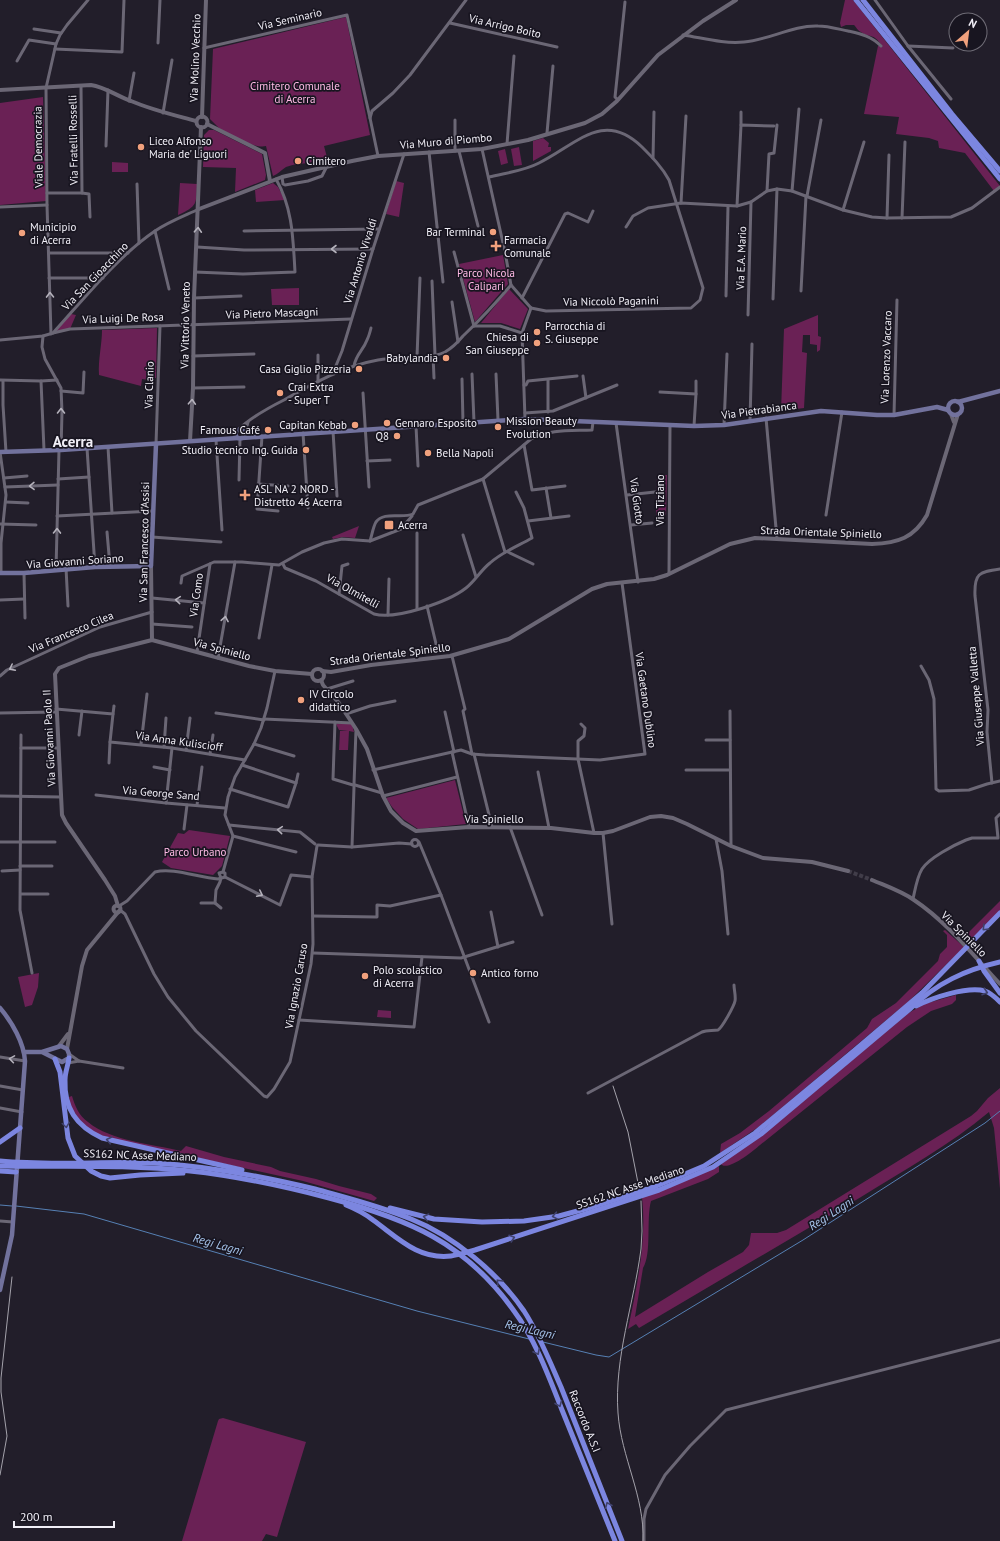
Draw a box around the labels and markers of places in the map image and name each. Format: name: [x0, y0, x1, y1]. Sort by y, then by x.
place label: Liceo Alfonso Maria de' Liguori: [149, 134, 227, 161]
marker: Liceo Alfonso Maria de' Liguori: [136, 142, 146, 152]
place label: Cimitero: [306, 154, 346, 168]
marker: Cimitero: [293, 156, 303, 166]
place label: Municipio di Acerra: [30, 220, 76, 247]
place label: Bar Terminal: [426, 225, 486, 239]
marker: Bar Terminal: [488, 227, 498, 237]
marker: Municipio di Acerra: [17, 228, 27, 238]
place label: Farmacia Comunale: [504, 233, 551, 260]
marker: Farmacia Comunale: [491, 241, 501, 251]
place label: Parrocchia di S. Giuseppe: [545, 319, 606, 346]
marker: Parrocchia di S. Giuseppe: [532, 327, 542, 337]
place label: Chiesa di San Giuseppe: [465, 330, 529, 357]
marker: Chiesa di San Giuseppe: [532, 338, 542, 348]
place label: Babylandia: [386, 351, 438, 365]
marker: Babylandia: [441, 353, 451, 363]
place label: Casa Giglio Pizzeria: [259, 362, 351, 376]
marker: Casa Giglio Pizzeria: [354, 364, 364, 374]
place label: Crai Extra - Super T: [288, 380, 334, 407]
marker: Crai Extra - Super T: [275, 388, 285, 398]
place label: Mission Beauty Evolution: [506, 414, 578, 441]
place label: Gennaro Esposito: [395, 416, 477, 430]
place label: Capitan Kebab: [279, 418, 347, 432]
marker: Gennaro Esposito: [382, 418, 392, 428]
marker: Capitan Kebab: [350, 420, 360, 430]
marker: Mission Beauty Evolution: [493, 422, 503, 432]
place label: Famous Café: [200, 423, 260, 437]
marker: Famous Café: [263, 425, 273, 435]
place label: Q8: [375, 429, 389, 443]
marker: Q8: [392, 431, 402, 441]
place label: Studio tecnico Ing. Guida: [182, 443, 298, 457]
marker: Studio tecnico Ing. Guida: [301, 445, 311, 455]
place label: Bella Napoli: [436, 446, 494, 460]
marker: Bella Napoli: [423, 448, 433, 458]
place label: ASL NA 2 NORD - Distretto 46 Acerra: [254, 482, 342, 509]
marker: ASL NA 2 NORD - Distretto 46 Acerra: [239, 489, 251, 501]
place label: Acerra: [398, 518, 428, 532]
marker: Acerra: [383, 519, 395, 531]
place label: IV Circolo didattico: [309, 687, 354, 714]
marker: IV Circolo didattico: [296, 695, 306, 705]
place label: Polo scolastico di Acerra: [373, 963, 443, 990]
place label: Antico forno: [481, 966, 539, 980]
marker: Antico forno: [468, 968, 478, 978]
marker: Polo scolastico di Acerra: [360, 971, 370, 981]

